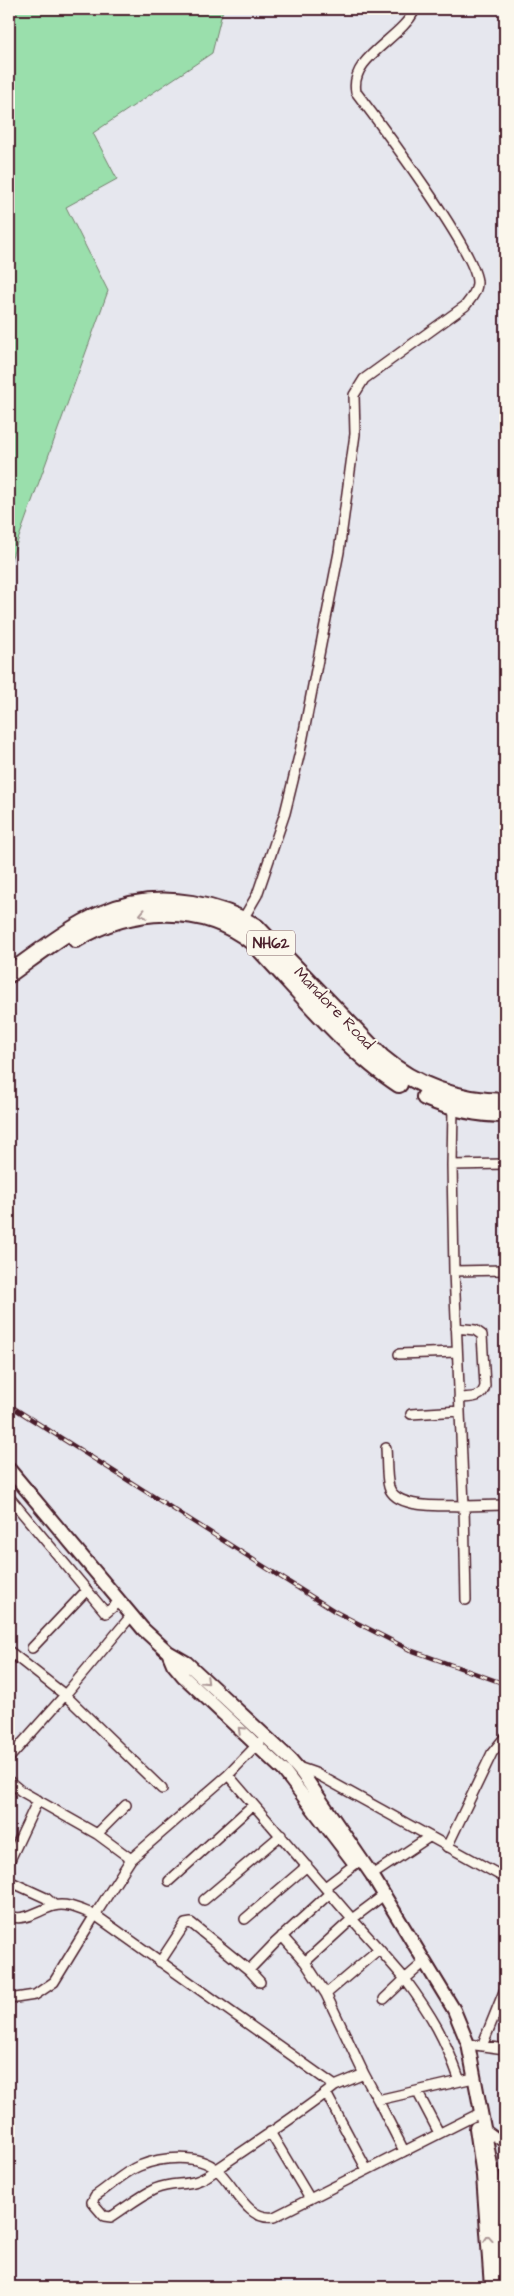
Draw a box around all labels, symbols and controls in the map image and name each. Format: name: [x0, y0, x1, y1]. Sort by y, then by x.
one-way arrow: [138, 908, 147, 919]
road number: NH62: [247, 930, 295, 956]
street label: Mandore Road: [289, 962, 379, 1054]
one-way arrow: [200, 1675, 209, 1684]
one-way arrow: [238, 1727, 247, 1736]
one-way arrow: [482, 2234, 493, 2242]

